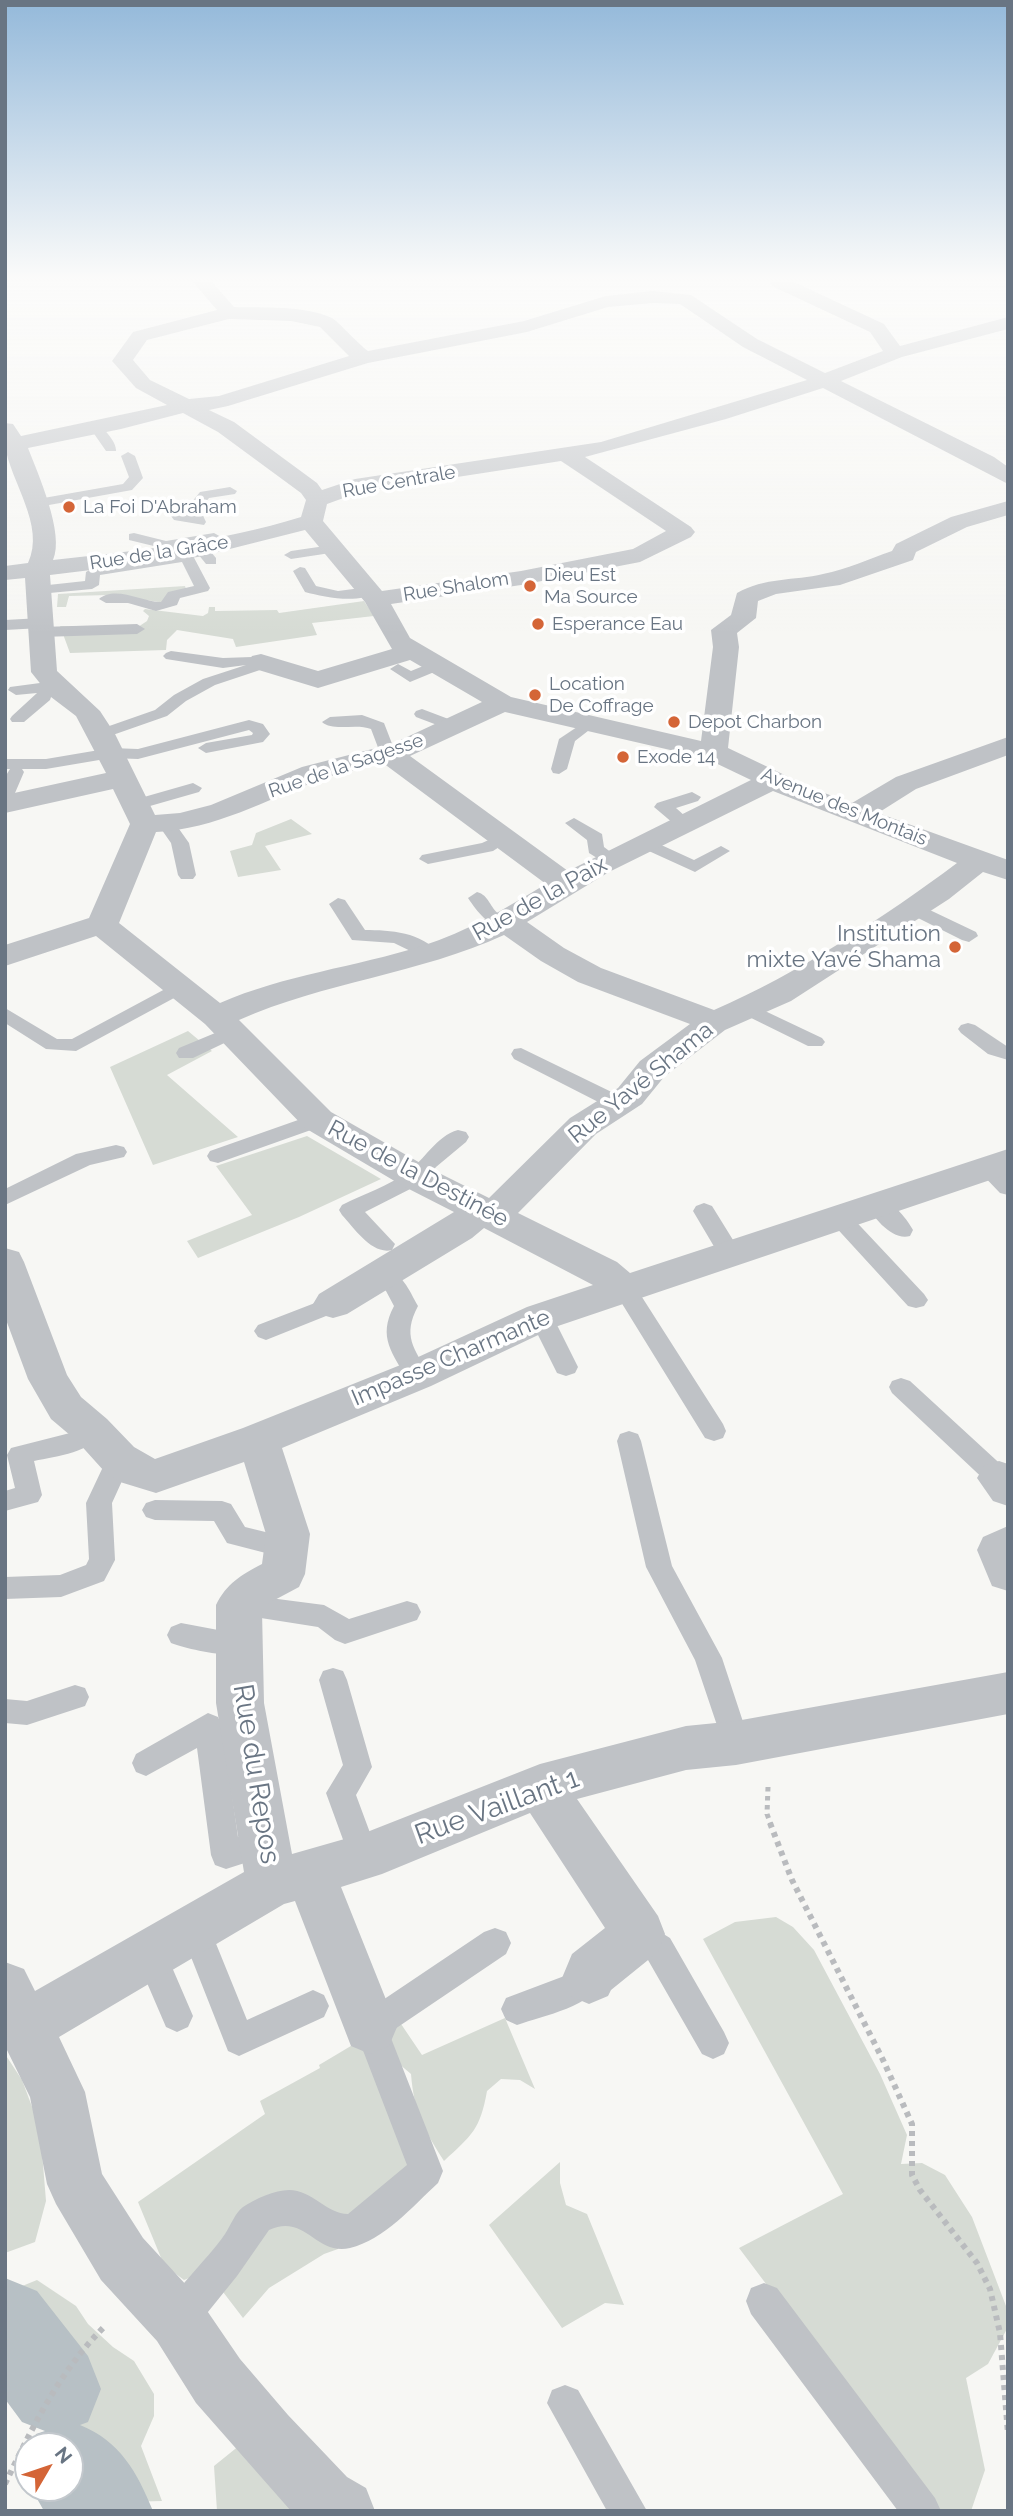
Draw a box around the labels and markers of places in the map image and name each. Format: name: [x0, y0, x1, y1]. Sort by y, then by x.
place label: La Foi D'Abraham: [83, 496, 237, 518]
marker: La Foi D'Abraham: [61, 499, 77, 515]
place label: Dieu Est Ma Source: [544, 564, 638, 608]
marker: Dieu Est Ma Source: [522, 578, 538, 594]
place label: Esperance Eau: [552, 613, 683, 635]
marker: Esperance Eau: [530, 616, 546, 632]
place label: Location De Coffrage: [549, 673, 654, 717]
marker: Location De Coffrage: [527, 687, 543, 703]
place label: Depot Charbon: [688, 711, 822, 733]
marker: Depot Charbon: [666, 714, 682, 730]
place label: Exode 14: [637, 746, 715, 768]
marker: Exode 14: [615, 749, 631, 765]
place label: Institution mixte Yavé Shama: [747, 920, 941, 974]
marker: Institution mixte Yavé Shama: [947, 939, 963, 955]

